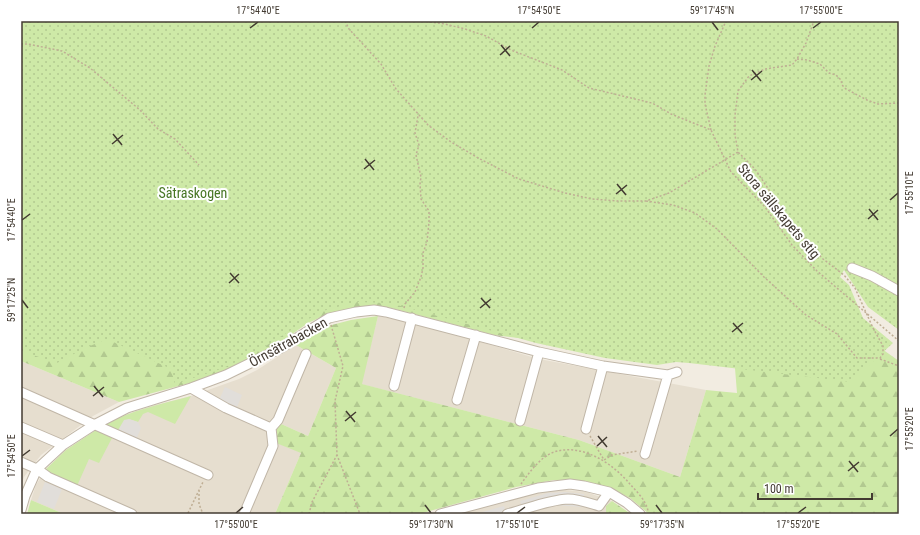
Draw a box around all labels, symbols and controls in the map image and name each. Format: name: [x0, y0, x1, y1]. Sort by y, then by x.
text: 17°54'40"E: [236, 5, 280, 16]
text: 17°54'50"E: [517, 5, 561, 16]
text: 59°17'45"N: [690, 5, 734, 16]
text: 17°55'00"E: [799, 5, 843, 16]
street label: Stora sällskapets stig: [735, 160, 823, 262]
text: 17°55'10"E: [904, 171, 915, 215]
park label: Sätraskogen: [159, 185, 227, 201]
text: 17°54'40"E: [6, 198, 17, 242]
text: 59°17'25"N: [6, 278, 17, 322]
street label: Örnsätrabacken: [246, 314, 330, 370]
text: 17°55'20"E: [904, 407, 915, 451]
text: 17°54'50"E: [6, 434, 17, 478]
scale bar: [758, 475, 872, 501]
text: 100 m: [764, 482, 794, 496]
text: 17°55'00"E: [214, 519, 258, 530]
text: 59°17'30"N: [409, 519, 453, 530]
text: 17°55'10"E: [495, 519, 539, 530]
text: 59°17'35"N: [640, 519, 684, 530]
text: 17°55'20"E: [776, 519, 820, 530]

